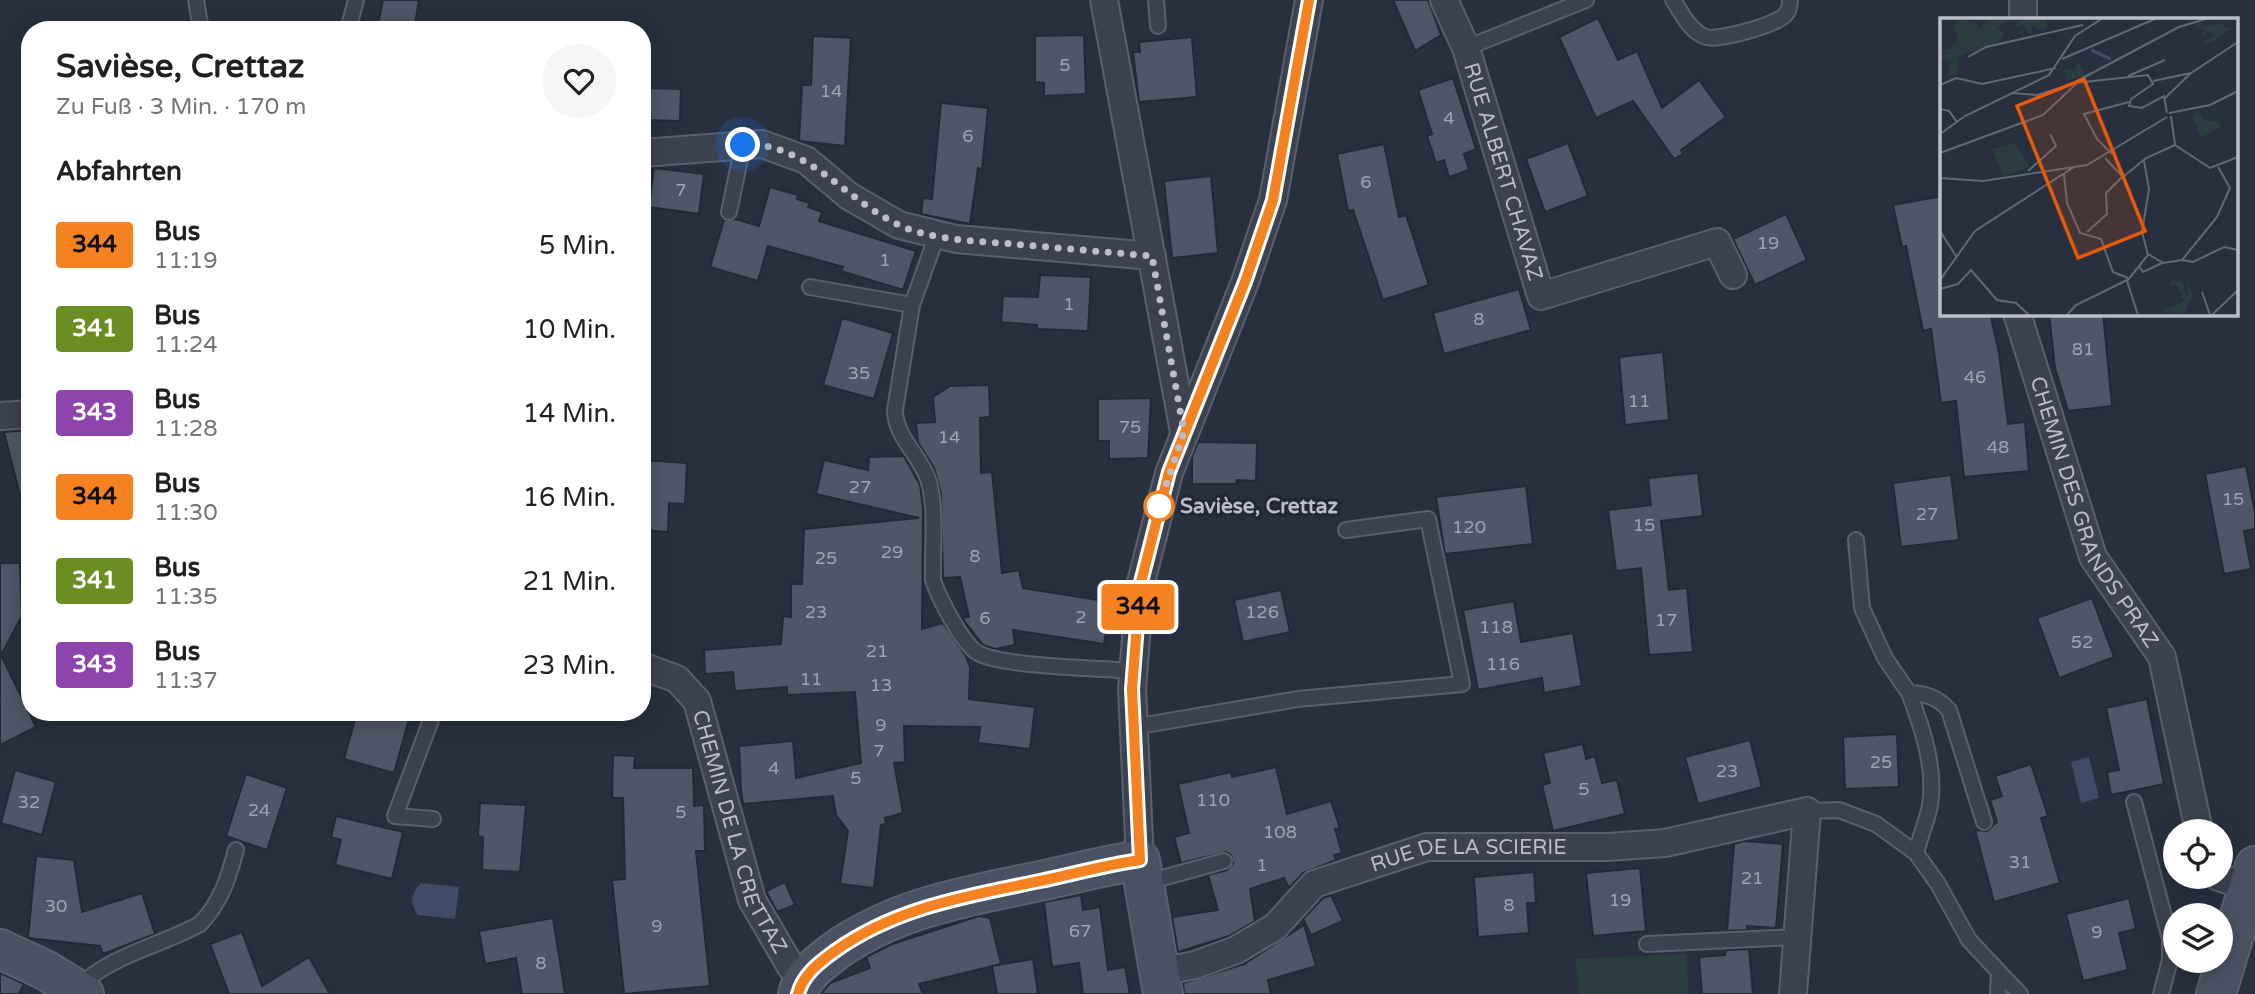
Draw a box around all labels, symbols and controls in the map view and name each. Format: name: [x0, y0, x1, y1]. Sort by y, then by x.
inset map: [1940, 18, 2238, 315]
button: heart: [542, 44, 616, 118]
text: Savièse, Crettaz: [56, 47, 304, 86]
house number: 5: [1059, 54, 1071, 76]
street label: RUE ALBERT CHAVAZ: [1458, 60, 1548, 284]
house number: 14: [820, 80, 842, 102]
text: Zu Fuß · 3 Min. · 170 m: [56, 93, 306, 121]
house number: 4: [1443, 107, 1455, 129]
house number: 6: [962, 125, 974, 147]
your location: [725, 127, 760, 162]
text: Abfahrten: [56, 156, 182, 187]
house number: 6: [1360, 171, 1372, 193]
house number: 7: [675, 179, 687, 201]
text: Bus: [154, 216, 200, 247]
text: 344: [72, 230, 117, 259]
text: 5 Min.: [539, 230, 616, 261]
house number: 19: [1757, 232, 1779, 254]
text: 11:19: [154, 247, 218, 275]
house number: 1: [879, 249, 891, 271]
house number: 1: [1063, 293, 1075, 315]
text: Bus: [154, 300, 200, 331]
house number: 8: [1473, 308, 1485, 330]
text: 341: [72, 314, 117, 343]
text: 10 Min.: [523, 314, 616, 345]
text: 11:24: [154, 331, 218, 359]
house number: 81: [2072, 338, 2094, 360]
house number: 35: [848, 362, 870, 384]
house number: 46: [1964, 366, 1986, 388]
street label: CHEMIN DES GRANDS PRAZ: [2025, 373, 2164, 653]
text: Bus: [154, 384, 200, 415]
house number: 11: [1628, 390, 1650, 412]
text: 343: [72, 398, 117, 427]
text: 14 Min.: [523, 398, 616, 429]
text: 11:28: [154, 415, 218, 443]
house number: 75: [1119, 416, 1141, 438]
house number: 14: [938, 426, 960, 448]
house number: 48: [1987, 436, 2009, 458]
text: Bus: [154, 468, 200, 499]
house number: 27: [849, 476, 871, 498]
text: 344: [72, 482, 117, 511]
text: 16 Min.: [523, 482, 616, 513]
house number: 15: [2222, 488, 2244, 510]
marker: Savièse, Crettaz: [1144, 491, 1174, 521]
place label: Savièse, Crettaz: [1180, 494, 1339, 519]
text: 11:30: [154, 499, 218, 527]
house number: 27: [1916, 503, 1938, 525]
house number: 15: [1633, 514, 1655, 536]
house number: 120: [1452, 516, 1486, 538]
house number: 29: [881, 541, 903, 563]
house number: 8: [969, 545, 981, 567]
house number: 25: [815, 547, 837, 569]
text: Bus: [154, 552, 200, 583]
text: 341: [72, 566, 117, 595]
text: 21 Min.: [523, 566, 616, 597]
text: 11:35: [154, 583, 218, 611]
line badge: 344: [1098, 584, 1178, 630]
text: 344: [1115, 592, 1161, 621]
house number: 23: [805, 601, 827, 623]
house number: 126: [1245, 601, 1279, 623]
house number: 2: [1075, 606, 1087, 628]
house number: 6: [979, 607, 991, 629]
house number: 17: [1655, 609, 1677, 631]
house number: 118: [1479, 616, 1513, 638]
house number: 52: [2071, 631, 2093, 653]
text: Bus: [154, 636, 200, 667]
house number: 21: [866, 640, 888, 662]
text: 343: [72, 650, 117, 679]
text: 23 Min.: [523, 650, 616, 681]
house number: 116: [1486, 653, 1520, 675]
text: 11:37: [154, 667, 218, 695]
house number: 11: [800, 668, 822, 690]
house number: 13: [870, 674, 892, 696]
street label: CHEMIN DE LA CRETTAZ: [687, 707, 792, 958]
house number: 9: [875, 714, 887, 736]
house number: 7: [873, 740, 885, 762]
house number: 25: [1870, 751, 1892, 773]
house number: 4: [768, 757, 780, 779]
house number: 23: [1716, 760, 1738, 782]
house number: 5: [850, 767, 862, 789]
house number: 5: [1578, 778, 1590, 800]
house number: 110: [1196, 789, 1230, 811]
house number: 32: [18, 791, 40, 813]
house number: 24: [248, 799, 270, 821]
house number: 5: [675, 801, 687, 823]
map controls: [2163, 819, 2233, 973]
button: locate: [2163, 819, 2233, 889]
house number: 108: [1263, 821, 1297, 843]
street label: RUE DE LA SCIERIE: [1367, 834, 1567, 878]
house number: 31: [2009, 851, 2031, 873]
house number: 1: [1256, 854, 1268, 876]
house number: 21: [1741, 867, 1763, 889]
house number: 19: [1609, 889, 1631, 911]
house number: 8: [1503, 894, 1515, 916]
house number: 30: [45, 895, 67, 917]
button: layers: [2163, 903, 2233, 973]
house number: 9: [651, 915, 663, 937]
house number: 67: [1069, 920, 1091, 942]
house number: 9: [2091, 921, 2103, 943]
house number: 8: [535, 952, 547, 974]

